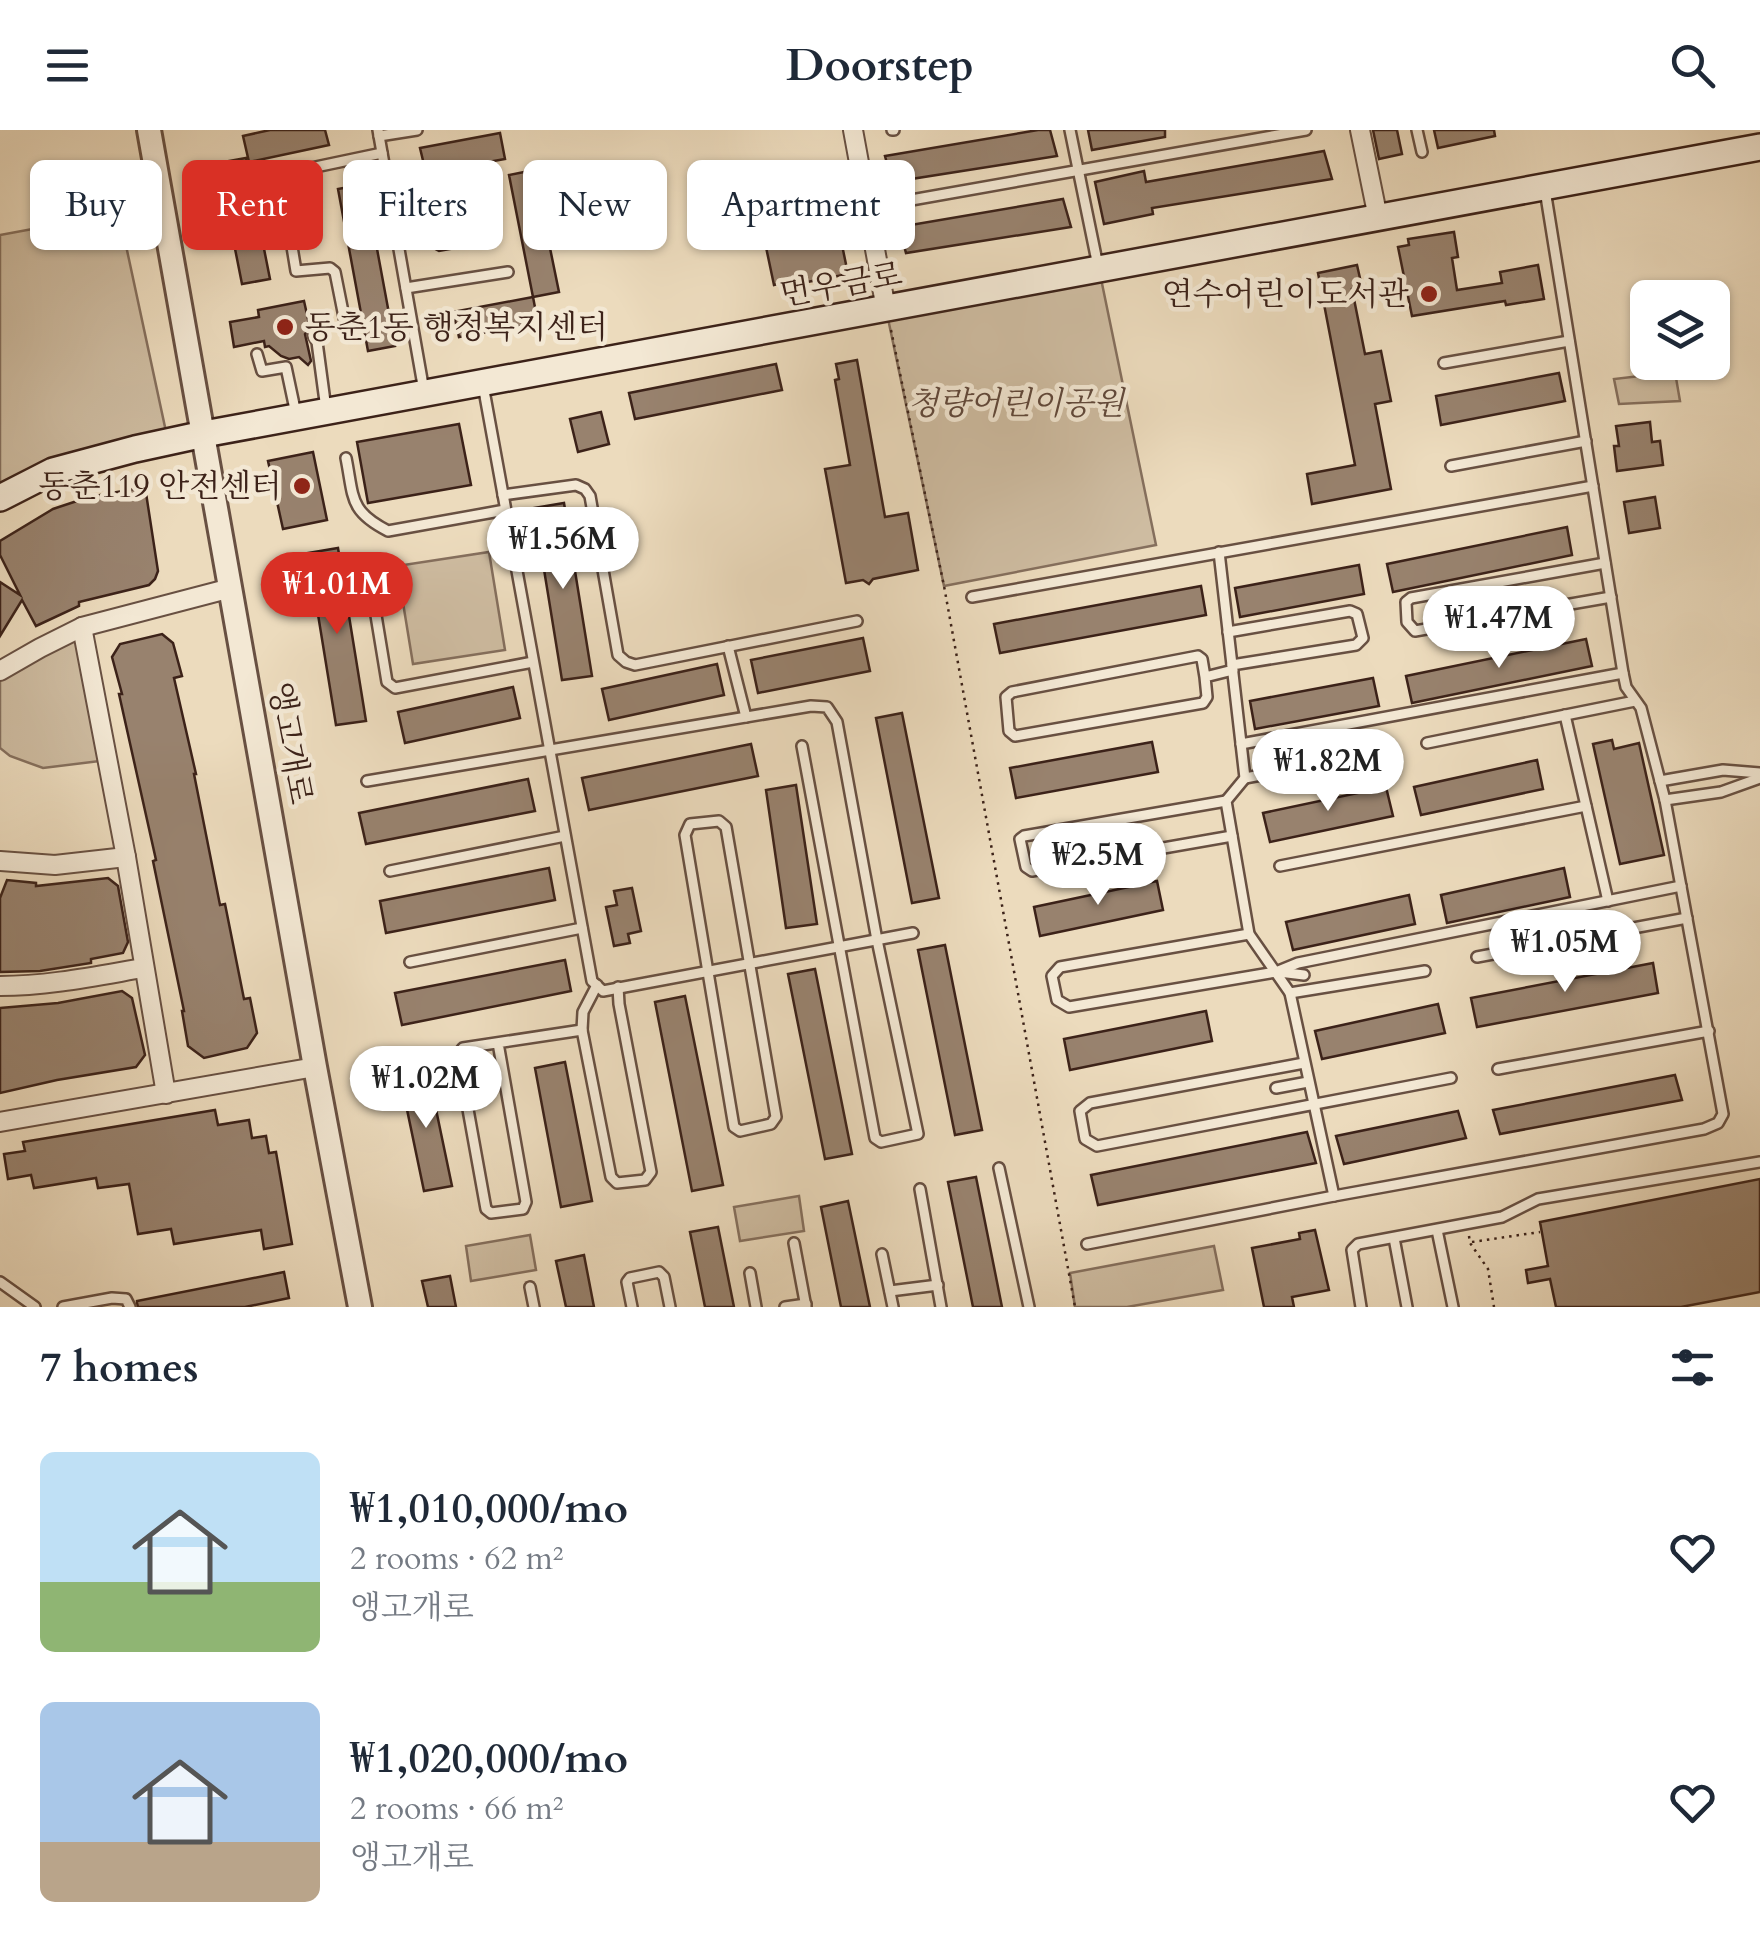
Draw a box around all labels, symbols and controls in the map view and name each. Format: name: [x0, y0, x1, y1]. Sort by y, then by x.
text: Doorstep: [786, 35, 974, 96]
icon: menu: [40, 38, 95, 93]
icon: search: [1665, 38, 1720, 93]
chip: Buy: [30, 160, 162, 250]
chip: Rent: [182, 160, 323, 250]
chip: Filters: [343, 160, 503, 250]
chip: New: [523, 160, 667, 250]
chip: Apartment: [687, 160, 915, 250]
street label: 먼우금로: [776, 253, 906, 317]
place label: 연수어린이도서관: [1162, 273, 1409, 317]
map controls: [1630, 280, 1730, 380]
button: layers: [1630, 280, 1730, 380]
marker: 연수어린이도서관: [1418, 283, 1440, 305]
place label: 동춘1동 행정복지센터: [305, 306, 608, 350]
marker: 동춘1동 행정복지센터: [274, 316, 296, 338]
park label: 청량어린이공원: [908, 382, 1126, 426]
place label: 동춘119 안전센터: [39, 465, 282, 509]
marker: 동춘119 안전센터: [291, 475, 313, 497]
pin: ₩1.56M: [482, 507, 644, 592]
text: ₩1.56M: [509, 517, 617, 561]
pin: ₩1.01M: [256, 552, 418, 637]
text: ₩1.01M: [283, 562, 391, 606]
pin: ₩1.47M: [1418, 586, 1580, 671]
text: ₩1.47M: [1445, 596, 1553, 640]
street label: 앵고개로: [258, 678, 322, 808]
pin: ₩1.82M: [1247, 729, 1409, 814]
text: ₩1.82M: [1274, 739, 1382, 783]
pin: ₩2.5M: [1028, 823, 1168, 908]
text: ₩2.5M: [1052, 833, 1144, 877]
pin: ₩1.05M: [1484, 910, 1646, 995]
text: ₩1.05M: [1511, 920, 1619, 964]
pin: ₩1.02M: [345, 1046, 507, 1131]
text: ₩1.02M: [372, 1056, 480, 1100]
text: 7 homes: [40, 1339, 198, 1396]
icon: filters: [1665, 1340, 1720, 1395]
text: ₩1,010,000/mo: [350, 1480, 628, 1537]
icon: home: [120, 1492, 240, 1612]
icon: heart: [1665, 1525, 1720, 1580]
text: 2 rooms · 62 m²: [350, 1537, 563, 1581]
text: 앵고개로: [350, 1586, 474, 1630]
text: ₩1,020,000/mo: [350, 1730, 628, 1787]
icon: home: [120, 1742, 240, 1862]
icon: heart: [1665, 1775, 1720, 1830]
text: 2 rooms · 66 m²: [350, 1787, 563, 1831]
text: 앵고개로: [350, 1836, 474, 1880]

